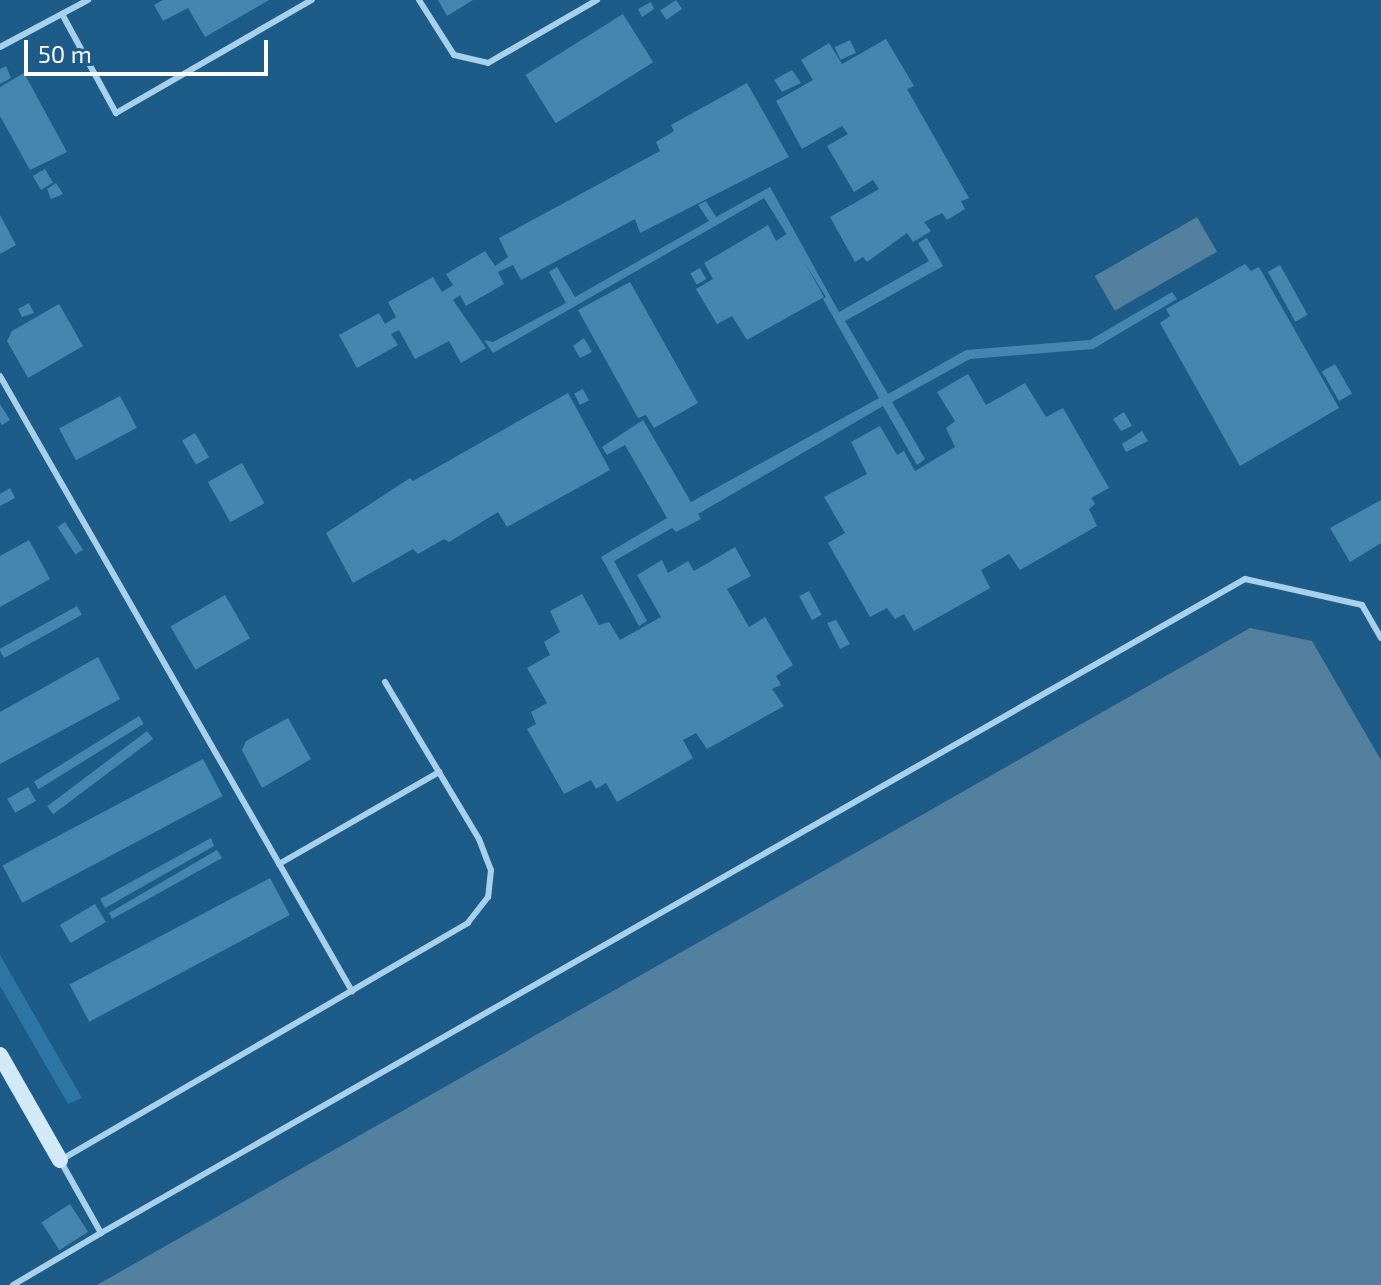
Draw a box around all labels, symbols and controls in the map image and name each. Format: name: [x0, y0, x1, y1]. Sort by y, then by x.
scale bar: [28, 24, 272, 74]
text: 50 m: [38, 39, 92, 68]

